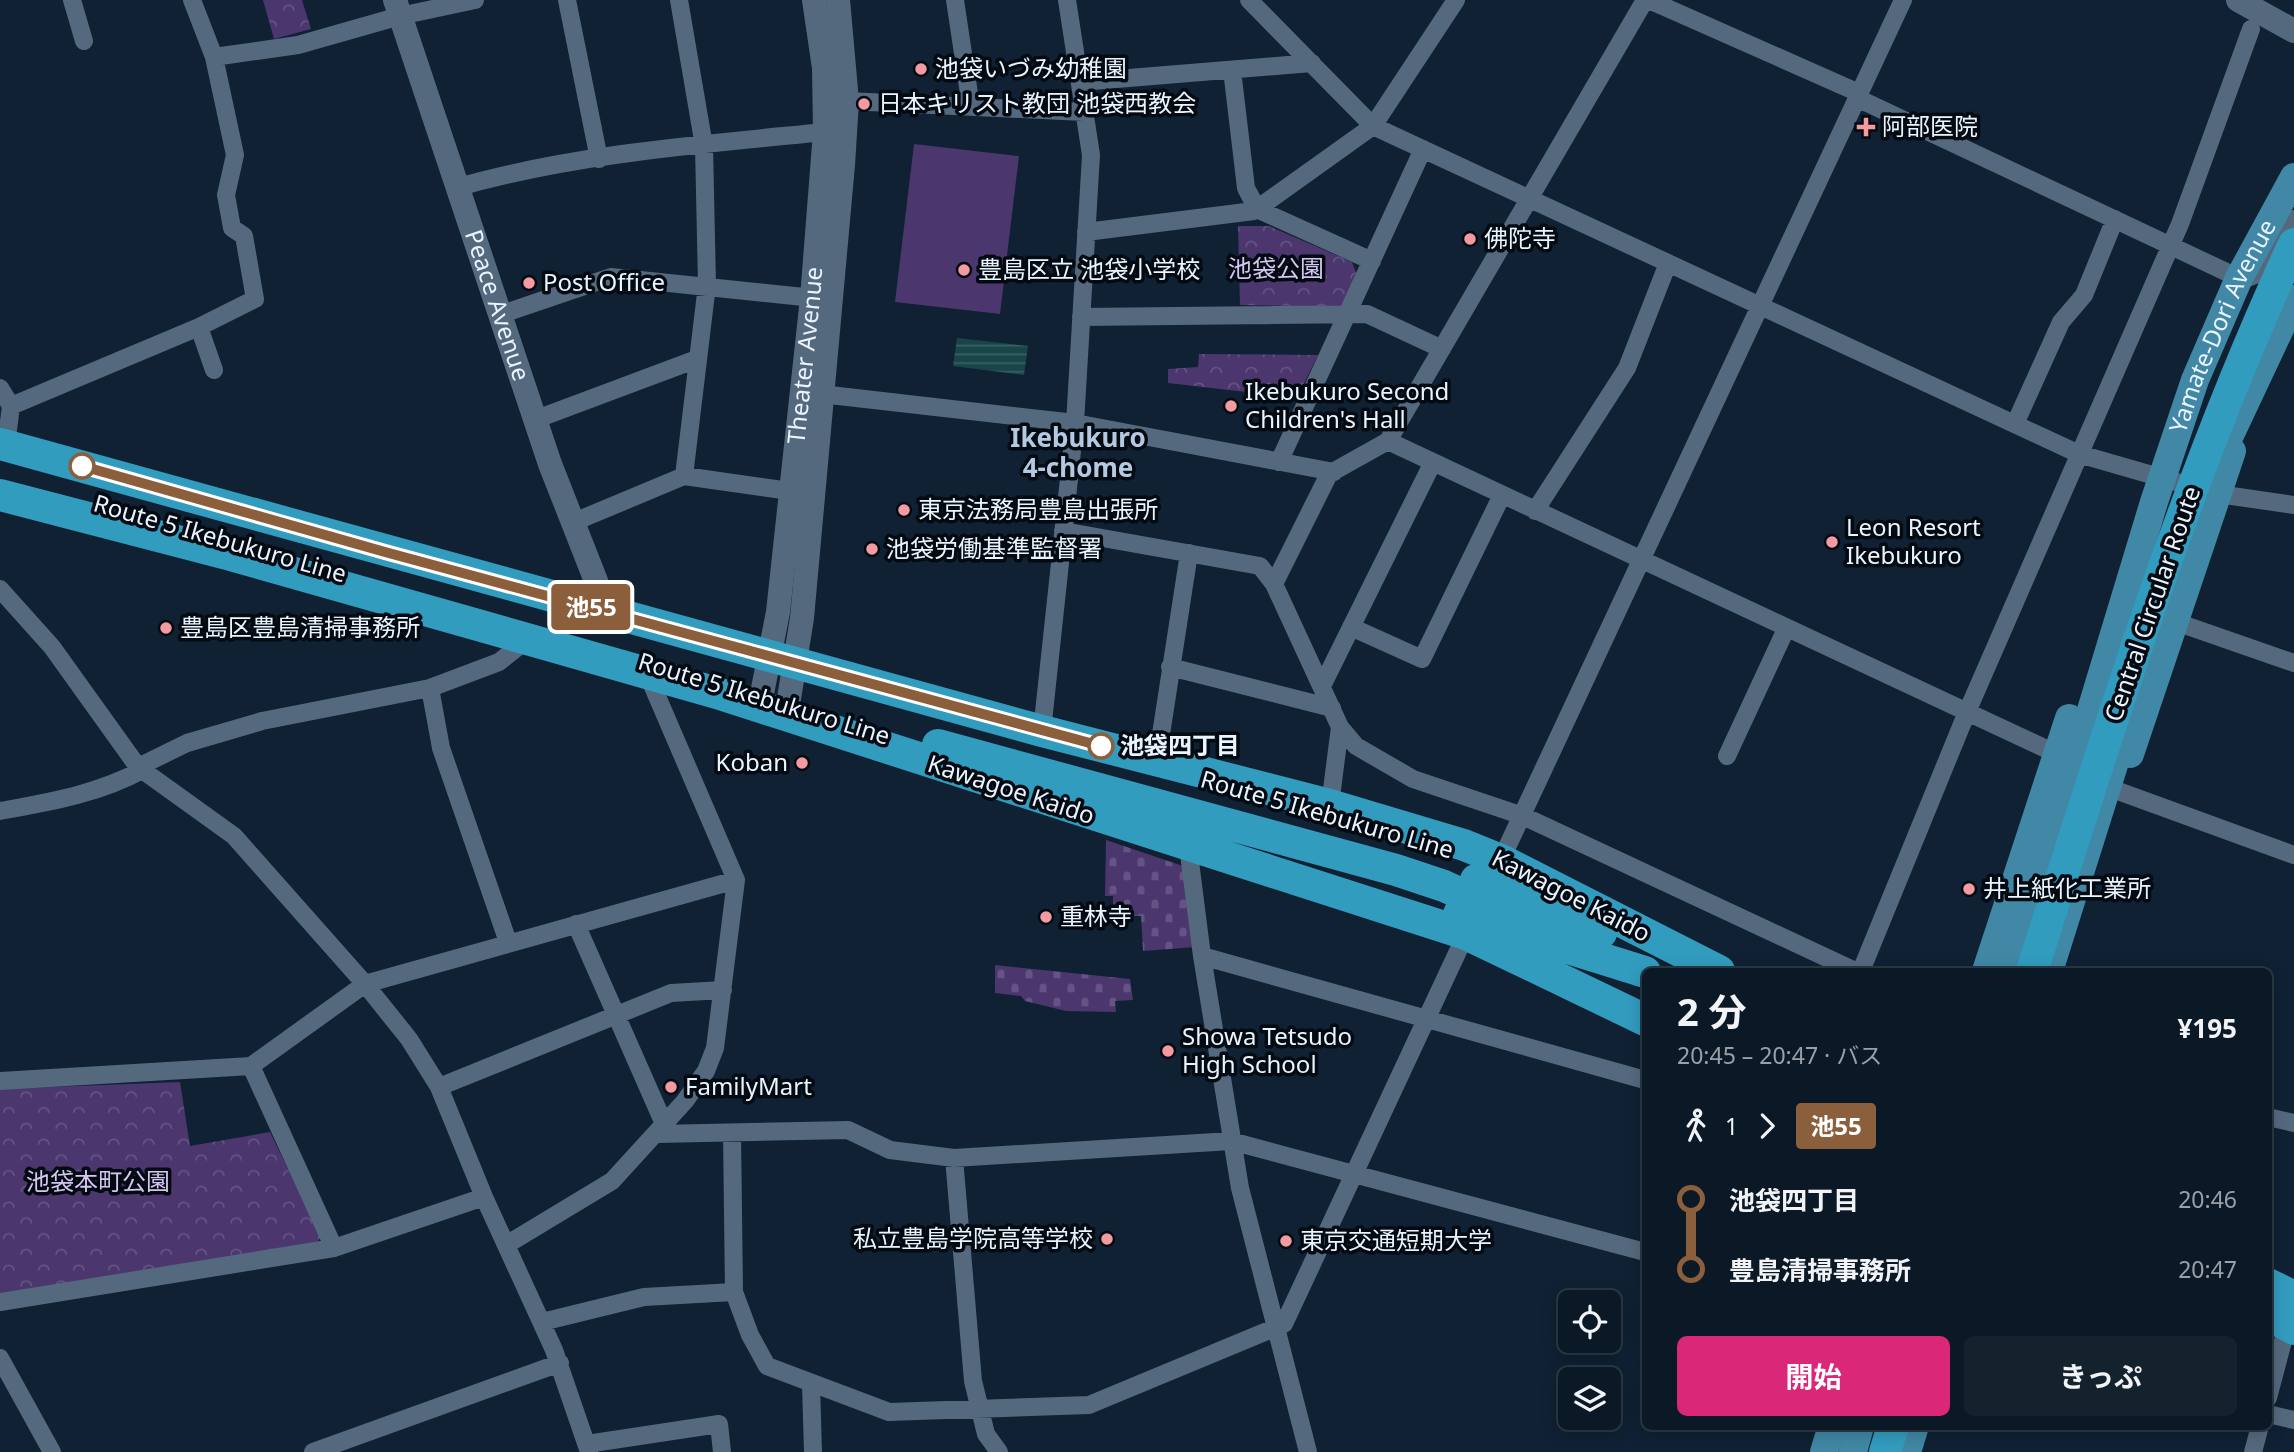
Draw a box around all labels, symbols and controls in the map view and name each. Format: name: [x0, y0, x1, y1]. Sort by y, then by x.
place label: 池袋いづみ幼稚園: [935, 51, 1127, 84]
marker: 池袋いづみ幼稚園: [913, 61, 929, 77]
place label: 日本キリスト教団 池袋西教会: [878, 86, 1196, 119]
marker: 日本キリスト教団 池袋西教会: [856, 96, 872, 112]
place label: 阿部医院: [1882, 109, 1978, 142]
marker: 阿部医院: [1856, 117, 1876, 137]
street label: Yamate-Dori Avenue: [2160, 213, 2283, 437]
place label: 佛陀寺: [1484, 221, 1556, 254]
street label: Peace Avenue: [458, 225, 539, 385]
marker: 佛陀寺: [1462, 231, 1478, 247]
park label: 池袋公園: [1228, 251, 1324, 284]
place label: 豊島区立 池袋小学校: [978, 252, 1200, 285]
marker: 豊島区立 池袋小学校: [956, 262, 972, 278]
place label: Post Office: [543, 265, 665, 298]
street label: Theater Avenue: [778, 265, 829, 445]
marker: Post Office: [521, 275, 537, 291]
place label: Ikebukuro Second Children's Hall: [1245, 374, 1449, 435]
marker: Ikebukuro Second Children's Hall: [1223, 398, 1239, 414]
district label: Ikebukuro 4-chome: [1010, 419, 1146, 485]
unlabelled marker: [69, 453, 95, 479]
street label: Central Circular Route: [2096, 481, 2207, 726]
street label: Route 5 Ikebukuro Line: [90, 486, 351, 589]
place label: 東京法務局豊島出張所: [918, 492, 1158, 525]
marker: 東京法務局豊島出張所: [896, 502, 912, 518]
place label: Leon Resort Ikebukuro: [1846, 510, 1981, 571]
place label: 池袋労働基準監督署: [886, 531, 1102, 564]
marker: Leon Resort Ikebukuro: [1824, 534, 1840, 550]
marker: 池袋労働基準監督署: [864, 541, 880, 557]
line badge: 池55: [551, 584, 631, 630]
text: 池55: [565, 590, 617, 623]
place label: 豊島区豊島清掃事務所: [180, 610, 420, 643]
marker: 豊島区豊島清掃事務所: [158, 620, 174, 636]
street label: Route 5 Ikebukuro Line: [634, 644, 894, 752]
place label: 池袋四丁目: [1120, 728, 1240, 761]
marker: 池袋四丁目: [1088, 733, 1114, 759]
place label: Koban: [716, 745, 788, 778]
street label: Kawagoe Kaido: [924, 746, 1099, 831]
marker: Koban: [794, 755, 810, 771]
street label: Route 5 Ikebukuro Line: [1197, 762, 1458, 865]
street label: Kawagoe Kaido: [1487, 841, 1656, 949]
place label: 井上紙化工業所: [1983, 871, 2151, 904]
marker: 井上紙化工業所: [1961, 881, 1977, 897]
place label: 重林寺: [1060, 899, 1132, 932]
marker: 重林寺: [1038, 909, 1054, 925]
text: 2 分: [1677, 985, 1747, 1037]
text: ¥195: [2178, 1010, 2237, 1046]
place label: Showa Tetsudo High School: [1182, 1019, 1352, 1080]
text: 20:45 – 20:47 · バス: [1677, 1039, 1882, 1071]
marker: Showa Tetsudo High School: [1160, 1043, 1176, 1059]
place label: FamilyMart: [685, 1069, 812, 1102]
marker: FamilyMart: [663, 1079, 679, 1095]
icon: walk: [1677, 1107, 1715, 1145]
icon: forward: [1748, 1107, 1786, 1145]
text: 池55: [1810, 1109, 1862, 1142]
text: 1: [1725, 1110, 1738, 1142]
park label: 池袋本町公園: [26, 1164, 170, 1197]
text: 池袋四丁目: [1729, 1182, 1859, 1218]
text: 20:46: [2178, 1183, 2237, 1215]
place label: 私立豊島学院高等学校: [853, 1221, 1093, 1254]
place label: 東京交通短期大学: [1300, 1223, 1492, 1256]
marker: 私立豊島学院高等学校: [1099, 1231, 1115, 1247]
marker: 東京交通短期大学: [1278, 1233, 1294, 1249]
text: 豊島清掃事務所: [1729, 1252, 1911, 1288]
text: 20:47: [2178, 1253, 2237, 1285]
map controls: [1558, 1290, 1621, 1430]
button: locate: [1558, 1290, 1621, 1353]
button: 開始: [1677, 1336, 1950, 1416]
button: きっぷ: [1964, 1336, 2237, 1416]
button: layers: [1558, 1367, 1621, 1430]

